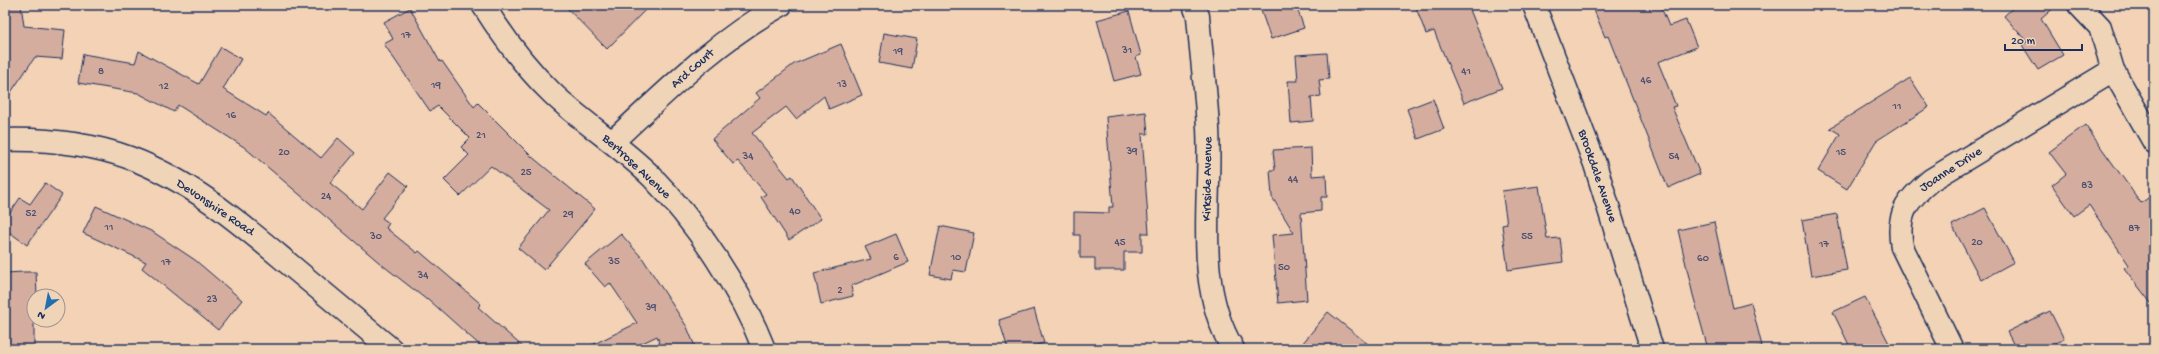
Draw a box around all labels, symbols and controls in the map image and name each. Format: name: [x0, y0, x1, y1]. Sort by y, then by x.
scale bar: [2005, 26, 2082, 52]
house number: 17: [400, 30, 411, 42]
text: 20 m: [2011, 35, 2036, 49]
street label: Ard Court: [668, 45, 719, 92]
house number: 31: [1121, 45, 1132, 57]
house number: 19: [892, 46, 903, 58]
house number: 8: [98, 66, 104, 78]
house number: 41: [1461, 66, 1471, 78]
house number: 46: [1641, 75, 1652, 87]
house number: 13: [836, 79, 847, 91]
house number: 19: [430, 80, 441, 92]
house number: 12: [158, 81, 170, 93]
house number: 11: [1892, 101, 1901, 113]
house number: 16: [225, 110, 236, 122]
street label: Brookdale Avenue: [1574, 127, 1620, 225]
house number: 21: [476, 130, 486, 142]
street label: Bertrose Avenue: [598, 131, 674, 203]
street label: Kirkside Avenue: [1200, 136, 1216, 221]
street label: Joanne Drive: [1917, 144, 1985, 196]
house number: 39: [1125, 146, 1138, 158]
house number: 20: [278, 147, 290, 159]
house number: 15: [1835, 147, 1846, 159]
house number: 34: [742, 151, 754, 163]
house number: 54: [1669, 151, 1680, 163]
house number: 25: [520, 167, 532, 179]
house number: 44: [1288, 174, 1299, 186]
street label: Devonshire Road: [172, 176, 258, 240]
house number: 83: [2081, 180, 2093, 192]
house number: 24: [321, 191, 332, 203]
house number: 40: [789, 206, 801, 218]
house number: 52: [25, 208, 37, 220]
house number: 29: [563, 209, 574, 221]
house number: 11: [104, 222, 113, 234]
house number: 87: [2128, 223, 2140, 235]
house number: 30: [369, 231, 382, 243]
house number: 55: [1521, 231, 1533, 243]
house number: 45: [1115, 237, 1126, 249]
house number: 20: [1971, 237, 1983, 249]
house number: 17: [1818, 239, 1829, 251]
house number: 6: [893, 252, 899, 264]
house number: 10: [950, 252, 961, 264]
house number: 60: [1697, 253, 1709, 265]
house number: 35: [607, 256, 620, 268]
house number: 17: [160, 257, 171, 269]
house number: 50: [1278, 262, 1290, 274]
house number: 34: [417, 270, 429, 282]
house number: 2: [837, 285, 843, 297]
north arrow: [26, 288, 66, 328]
house number: 23: [206, 294, 218, 306]
house number: 39: [644, 302, 657, 314]
text: N: [36, 308, 48, 322]

